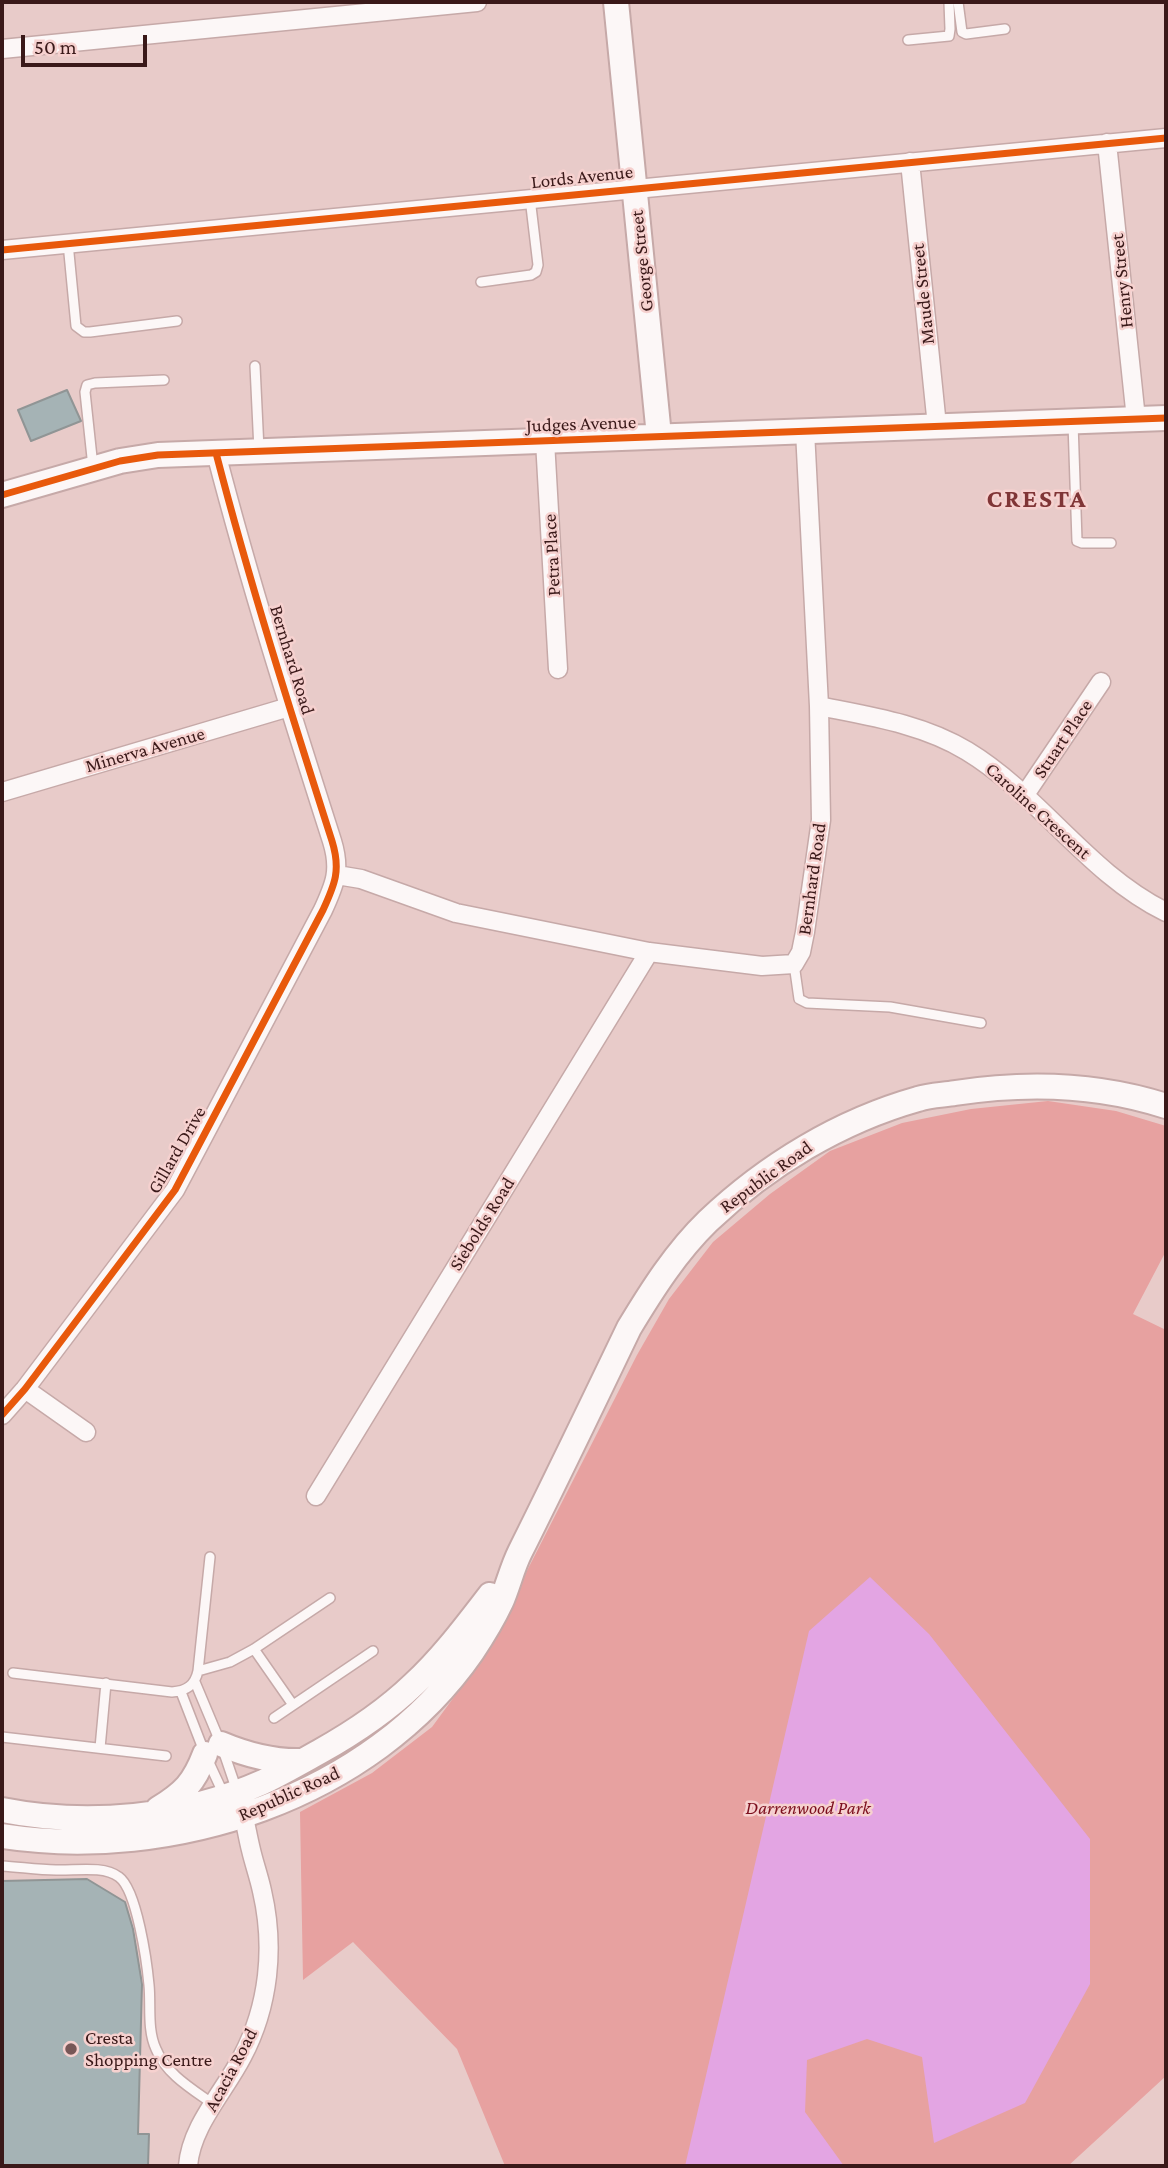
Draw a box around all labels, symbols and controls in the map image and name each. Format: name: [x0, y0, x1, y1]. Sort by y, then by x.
scale bar: [24, 21, 150, 65]
text: 50 m: [34, 35, 77, 59]
street label: Lords Avenue: [530, 160, 634, 194]
street label: George Street: [625, 209, 659, 313]
street label: Henry Street: [1106, 233, 1138, 329]
street label: Maude Street: [906, 243, 940, 345]
street label: Judges Avenue: [526, 411, 636, 437]
district label: CRESTA: [987, 483, 1087, 515]
street label: Petra Place: [538, 513, 566, 597]
street label: Bernhard Road: [265, 603, 319, 717]
street label: Stuart Place: [1028, 695, 1098, 783]
street label: Minerva Avenue: [83, 722, 207, 778]
street label: Caroline Crescent: [981, 758, 1095, 864]
street label: Bernhard Road: [793, 821, 831, 937]
street label: Gillard Drive: [143, 1102, 211, 1198]
street label: Republic Road: [715, 1136, 817, 1218]
street label: Siebolds Road: [444, 1173, 520, 1275]
street label: Republic Road: [235, 1762, 343, 1826]
park label: Darrenwood Park: [745, 1797, 871, 1819]
street label: Acacia Road: [200, 2024, 262, 2116]
place label: Cresta Shopping Centre: [85, 2027, 212, 2071]
marker: Cresta Shopping Centre: [63, 2041, 79, 2057]

